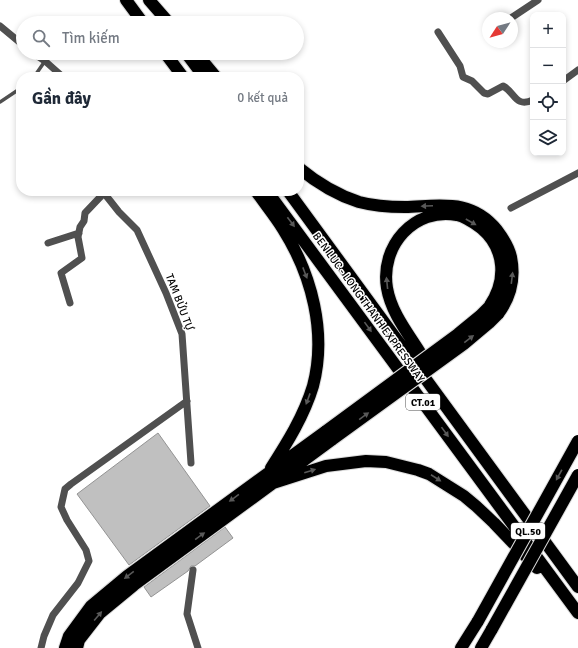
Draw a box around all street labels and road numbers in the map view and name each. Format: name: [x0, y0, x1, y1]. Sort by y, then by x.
street label: BEN LUC - LONG THANH EXPRESSWAY: [310, 230, 428, 385]
street label: TAM BỬU TỰ: [163, 272, 197, 333]
road number: CT.01: [406, 394, 440, 410]
road number: QL.50: [511, 523, 545, 539]

